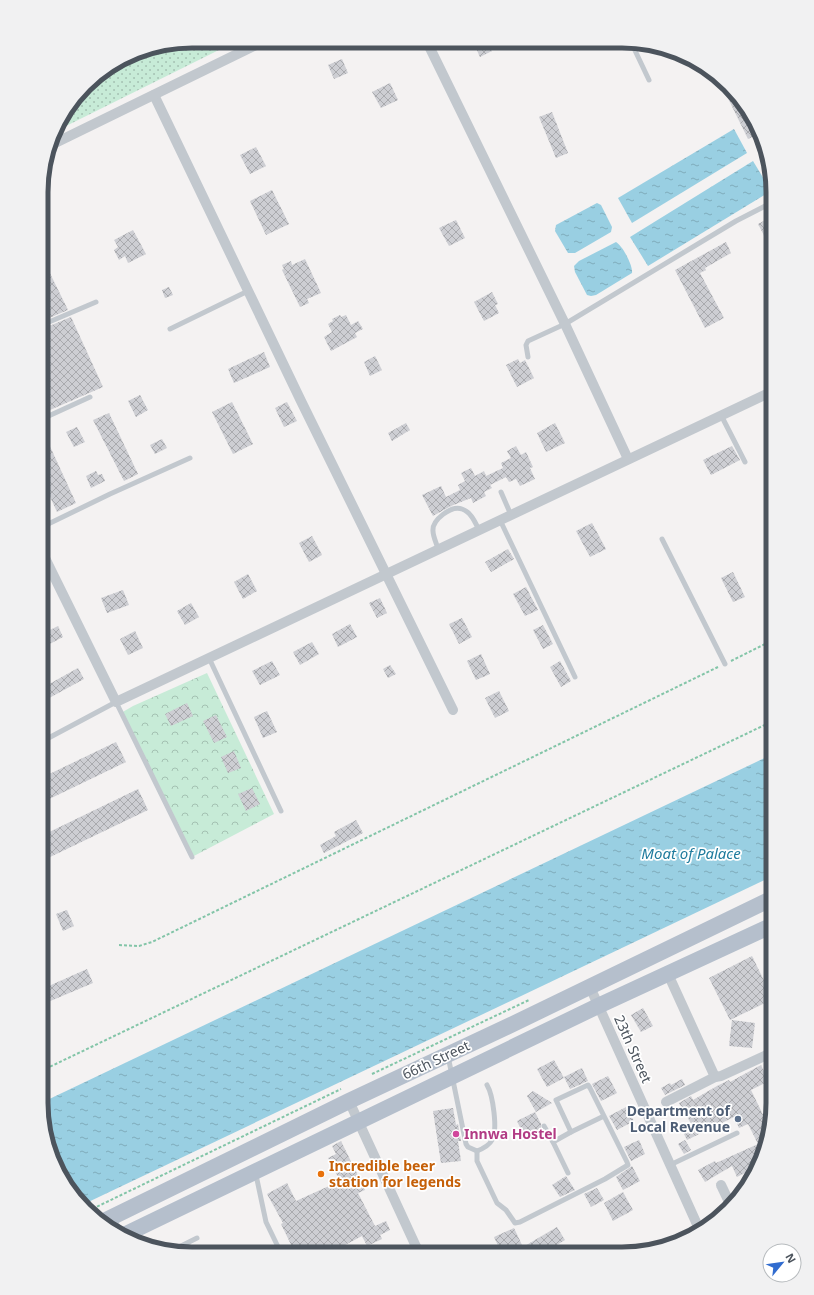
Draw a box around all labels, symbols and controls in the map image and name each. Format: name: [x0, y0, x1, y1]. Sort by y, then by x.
water label: Moat of Palace: [641, 843, 741, 863]
street label: 23th Street: [610, 1012, 657, 1086]
street label: 66th Street: [399, 1036, 473, 1083]
place label: Department of Local Revenue: [627, 1101, 732, 1136]
marker: Department of Local Revenue: [733, 1114, 743, 1124]
place label: Innwa Hostel: [464, 1124, 557, 1143]
marker: Innwa Hostel: [451, 1129, 461, 1139]
place label: Incredible beer station for legends: [329, 1156, 461, 1191]
marker: Incredible beer station for legends: [316, 1169, 326, 1179]
north arrow: [762, 1243, 802, 1283]
text: N: [782, 1250, 800, 1265]

